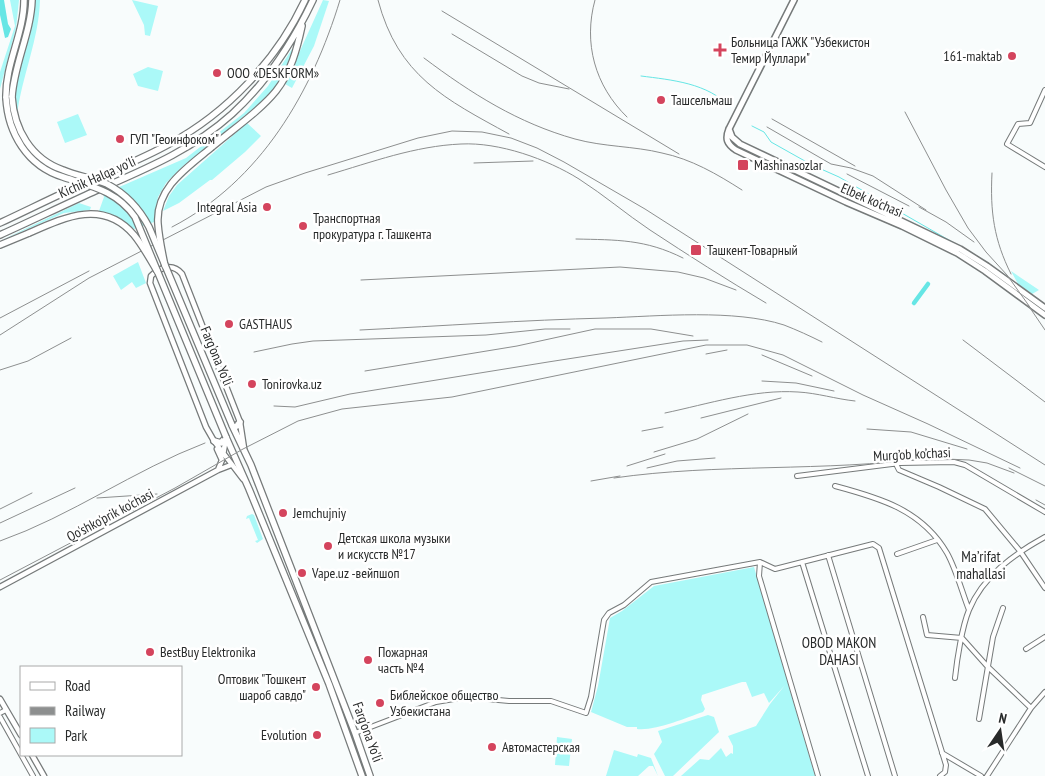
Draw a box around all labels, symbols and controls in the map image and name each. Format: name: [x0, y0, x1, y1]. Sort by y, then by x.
place label: Больница ГАЖК "Узбекистон Темир Йуллари": [731, 33, 870, 67]
marker: Больница ГАЖК "Узбекистон Темир Йуллари": [713, 43, 727, 57]
place label: 161-maktab: [943, 47, 1002, 65]
marker: 161-maktab: [1006, 50, 1018, 62]
place label: ООО «DESKFORM»: [227, 64, 319, 82]
marker: ООО «DESKFORM»: [211, 67, 223, 79]
place label: Ташсельмаш: [671, 91, 732, 109]
marker: Ташсельмаш: [655, 94, 667, 106]
place label: ГУП "Геоинфоком": [130, 130, 219, 148]
marker: ГУП "Геоинфоком": [114, 133, 126, 145]
street label: Kichik Halqa yo'li: [56, 152, 138, 202]
place label: Mashinasozlar: [754, 156, 823, 174]
marker: Mashinasozlar: [736, 158, 750, 172]
street label: Elbek ko'chasi: [838, 179, 906, 221]
place label: Integral Asia: [197, 198, 257, 216]
marker: Integral Asia: [261, 201, 273, 213]
place label: Транспортная прокуратура г. Ташкента: [313, 209, 432, 243]
marker: Транспортная прокуратура г. Ташкента: [297, 220, 309, 232]
place label: Ташкент-Товарный: [707, 241, 798, 259]
marker: Ташкент-Товарный: [689, 243, 703, 257]
place label: GASTHAUS: [239, 315, 292, 333]
marker: GASTHAUS: [223, 318, 235, 330]
street label: Farg'ona Yo'li: [196, 324, 238, 388]
place label: Tonirovka.uz: [262, 375, 322, 393]
marker: Tonirovka.uz: [246, 378, 258, 390]
street label: Murg’ob ko’chasi: [873, 443, 951, 465]
street label: Qo'shko'prik ko'chasi: [63, 485, 157, 545]
place label: Jemchujniy: [292, 504, 347, 522]
marker: Jemchujniy: [277, 507, 289, 519]
place label: Детская школа музыки и искусств №17: [338, 529, 450, 563]
marker: Детская школа музыки и искусств №17: [322, 540, 334, 552]
district label: Maʼrifat mahallasi: [956, 547, 1006, 583]
place label: Vape.uz -вейпшоп: [311, 564, 400, 582]
marker: Vape.uz -вейпшоп: [296, 567, 308, 579]
district label: OBOD MAKON DAHASI: [802, 633, 876, 669]
place label: BestBuy Elektronika: [160, 643, 256, 661]
place label: Пожарная часть №4: [378, 643, 428, 677]
marker: BestBuy Elektronika: [144, 646, 156, 658]
marker: Пожарная часть №4: [362, 654, 374, 666]
legend: [20, 666, 182, 756]
place label: Оптовик "Тошкент шароб савдо": [218, 670, 307, 704]
text: Road: [65, 676, 91, 695]
marker: Оптовик "Тошкент шароб савдо": [310, 681, 322, 693]
place label: Библейское общество Узбекистана: [390, 686, 498, 720]
marker: Библейское общество Узбекистана: [374, 697, 386, 709]
street label: Farg'ona Yo'li: [349, 699, 387, 765]
text: Railway: [65, 701, 106, 720]
north arrow: [975, 706, 1025, 756]
text: N: [997, 709, 1009, 728]
text: Park: [65, 726, 87, 745]
place label: Evolution: [261, 726, 307, 744]
marker: Evolution: [311, 729, 323, 741]
place label: Автомастерская: [502, 738, 580, 756]
marker: Автомастерская: [486, 741, 498, 753]

